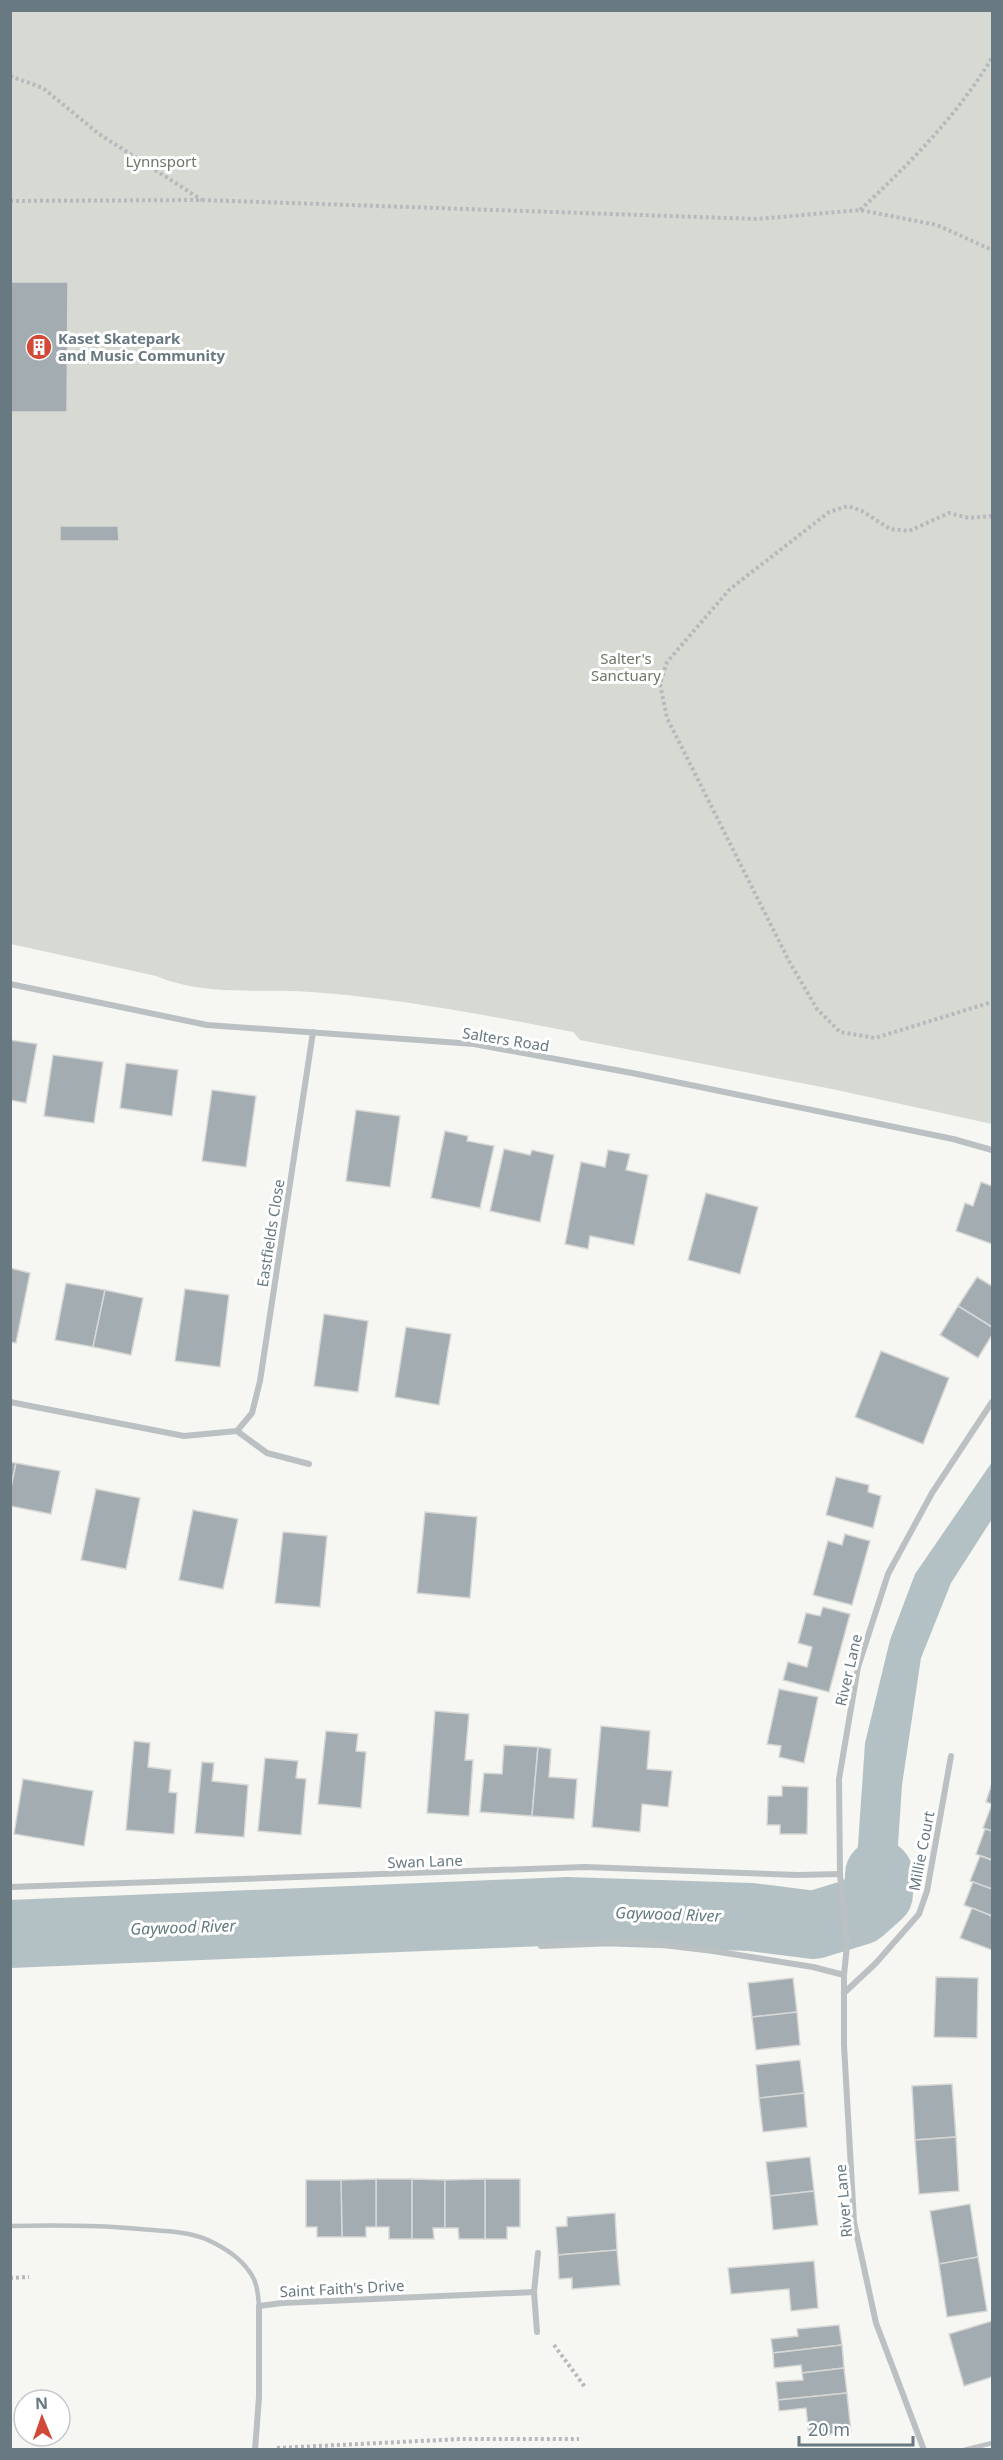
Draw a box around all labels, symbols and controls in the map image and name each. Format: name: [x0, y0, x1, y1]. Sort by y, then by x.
park label: Lynnsport: [125, 151, 197, 171]
place label: Kaset Skatepark and Music Community: [58, 328, 225, 365]
building icon: Kaset Skatepark and Music Community: [24, 332, 54, 362]
park label: Salter's Sanctuary: [591, 648, 661, 685]
street label: Salters Road: [461, 1022, 551, 1056]
street label: Eastfields Close: [252, 1178, 288, 1288]
street label: River Lane: [830, 1632, 866, 1708]
street label: Millie Court: [903, 1809, 939, 1893]
street label: Swan Lane: [387, 1850, 463, 1872]
water label: Gaywood River: [615, 1901, 722, 1927]
water label: Gaywood River: [130, 1914, 237, 1940]
street label: River Lane: [830, 2164, 856, 2238]
street label: Saint Faith's Drive: [279, 2275, 405, 2301]
north arrow: [12, 2388, 72, 2448]
text: N: [35, 2392, 48, 2414]
scale bar: [799, 2409, 913, 2447]
text: 20 m: [808, 2417, 850, 2441]

